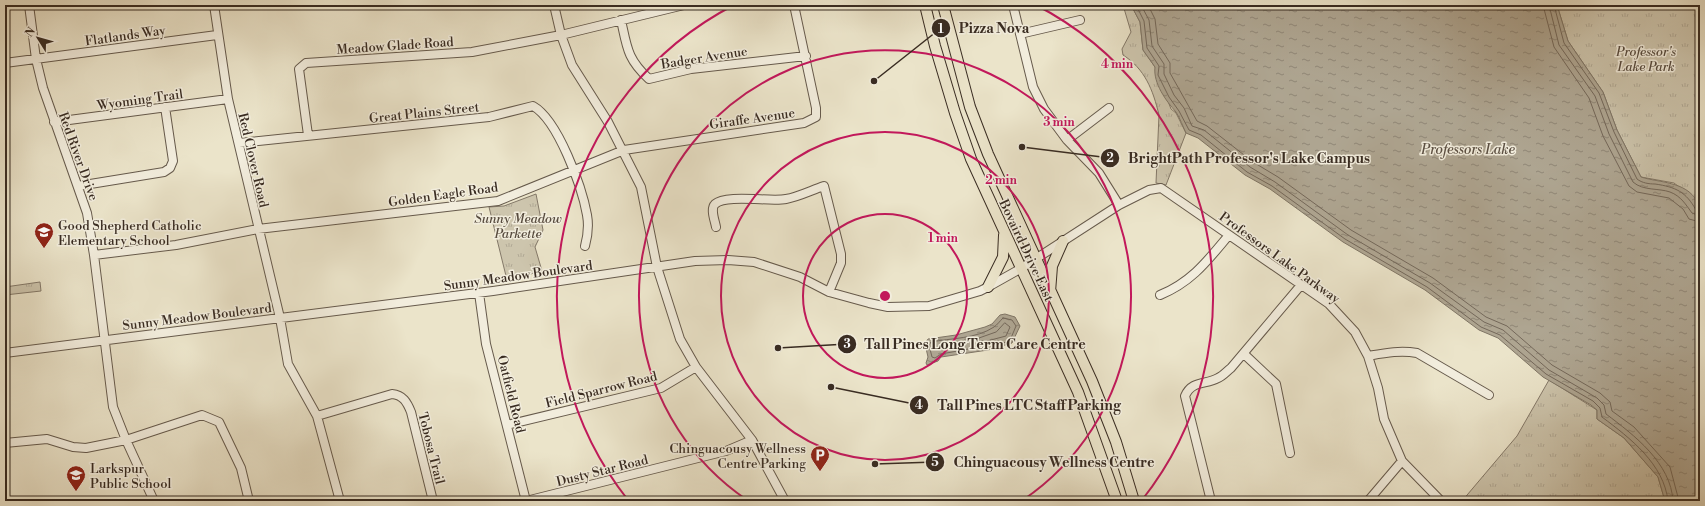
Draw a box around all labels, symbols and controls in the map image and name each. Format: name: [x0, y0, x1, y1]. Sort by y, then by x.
callout: Pizza Nova: [931, 15, 1038, 41]
north arrow: [18, 18, 58, 58]
text: Pizza Nova: [959, 20, 1030, 38]
street label: Flatlands Way: [84, 22, 167, 50]
text: 1: [938, 22, 944, 37]
text: N: [23, 25, 39, 40]
street label: Meadow Glade Road: [336, 34, 455, 58]
street label: Badger Avenue: [659, 43, 749, 73]
park label: Professor's Lake Park: [1615, 44, 1676, 75]
text: 4 min: [1101, 57, 1134, 72]
street label: Wyoming Trail: [95, 86, 184, 114]
street label: Great Plains Street: [368, 99, 480, 127]
street label: Giraffe Avenue: [708, 105, 796, 133]
street label: Red River Drive: [55, 110, 102, 203]
street label: Red Clover Road: [234, 111, 272, 210]
text: 3 min: [1043, 115, 1075, 130]
water label: Professors Lake: [1420, 141, 1516, 159]
callout: BrightPath Professor's Lake Campus: [1100, 145, 1378, 171]
text: BrightPath Professor's Lake Campus: [1128, 150, 1370, 168]
text: 2: [1106, 151, 1114, 166]
text: 2 min: [985, 173, 1017, 188]
street label: Golden Eagle Road: [387, 179, 500, 211]
street label: Bovaird Drive East: [995, 196, 1057, 304]
street label: Professors Lake Parkway: [1216, 209, 1343, 307]
park label: Sunny Meadow Parkette: [474, 211, 562, 242]
place label: Good Shepherd Catholic Elementary School: [58, 218, 202, 249]
school or university icon: Good Shepherd Catholic Elementary School: [33, 221, 55, 249]
text: 1 min: [928, 231, 959, 246]
street label: Sunny Meadow Boulevard: [443, 258, 594, 294]
centre of rings: [878, 289, 892, 303]
street label: Sunny Meadow Boulevard: [122, 300, 273, 334]
callout: Tall Pines Long Term Care Centre: [837, 331, 1094, 357]
text: Tall Pines Long Term Care Centre: [864, 336, 1086, 354]
text: 3: [843, 337, 851, 352]
street label: Oatfield Road: [494, 354, 529, 436]
street label: Field Sparrow Road: [544, 368, 660, 412]
callout: Tall Pines LTC Staff Parking: [909, 392, 1128, 418]
text: Tall Pines LTC Staff Parking: [937, 397, 1122, 415]
text: 4: [915, 398, 923, 413]
street label: Tobosa Trail: [414, 410, 448, 486]
place label: Chinguacousy Wellness Centre Parking: [669, 441, 806, 472]
parking icon: Chinguacousy Wellness Centre Parking: [809, 444, 831, 472]
callout: Chinguacousy Wellness Centre: [925, 449, 1163, 475]
street label: Dusty Star Road: [555, 452, 650, 490]
text: Chinguacousy Wellness Centre: [953, 454, 1155, 472]
text: 5: [931, 455, 939, 470]
place label: Larkspur Public School: [90, 461, 171, 492]
school or university icon: Larkspur Public School: [65, 464, 87, 492]

